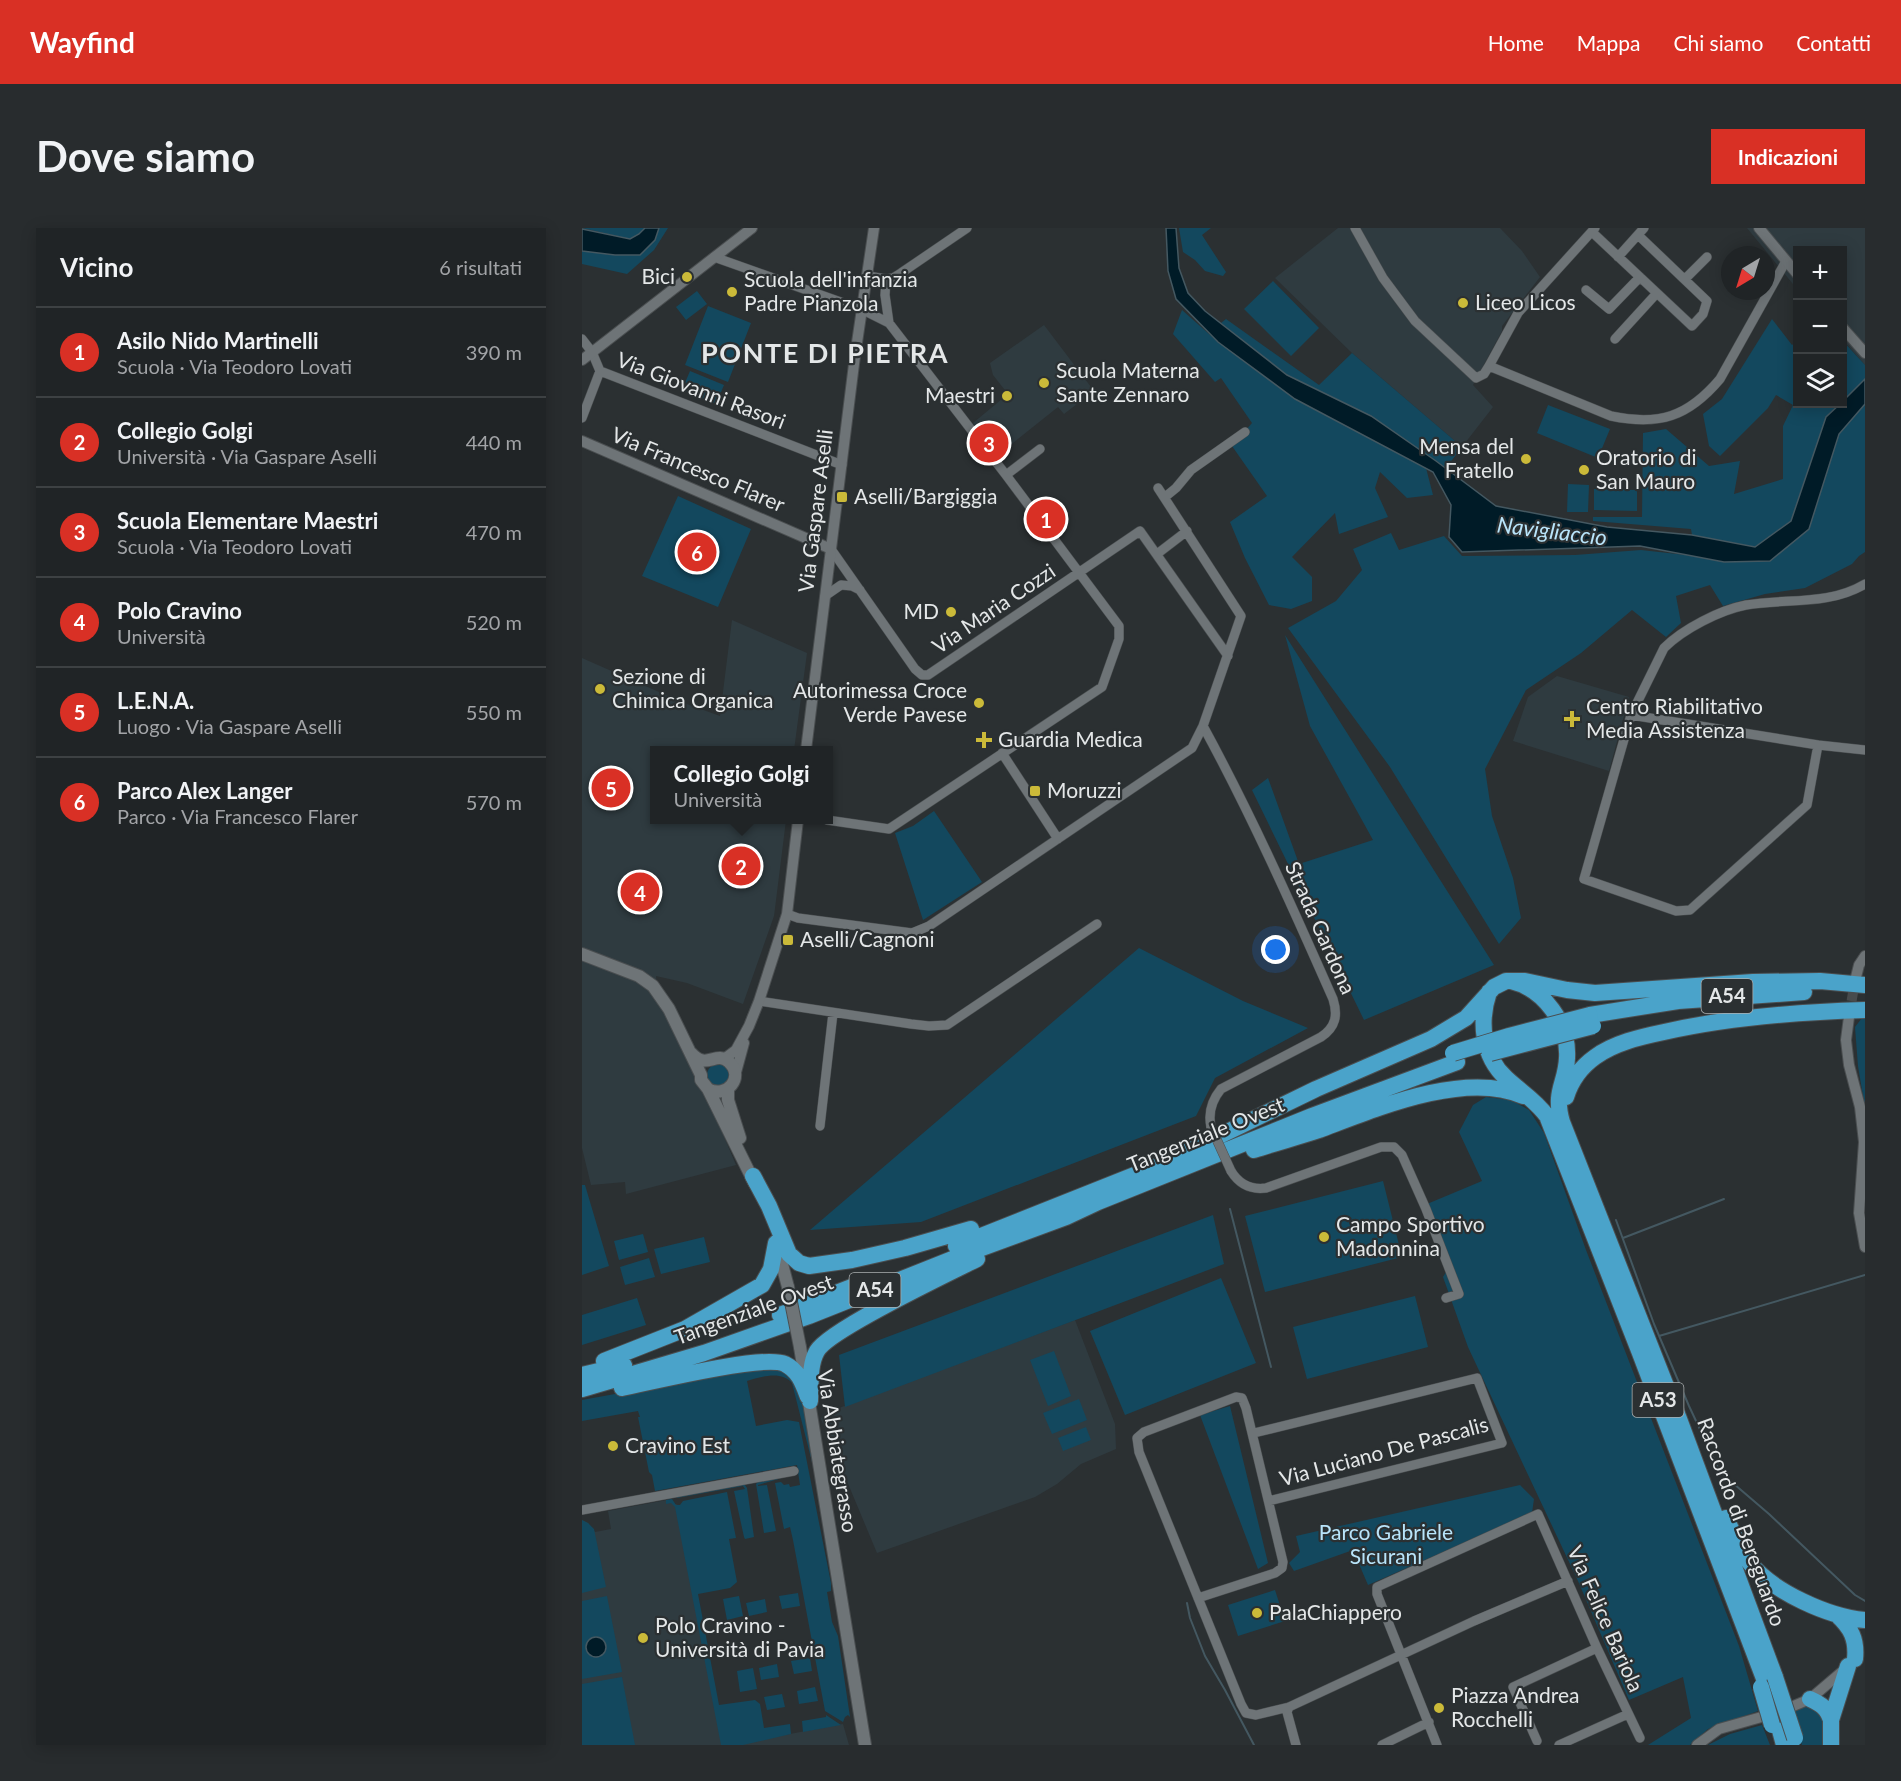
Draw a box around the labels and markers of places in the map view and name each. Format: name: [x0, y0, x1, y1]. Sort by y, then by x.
place label: Bici: [642, 263, 675, 288]
place label: Scuola dell'infanzia Padre Pianzola: [744, 266, 918, 315]
marker: Bici: [680, 270, 694, 284]
marker: Scuola dell'infanzia Padre Pianzola: [725, 285, 739, 299]
place label: Liceo Licos: [1475, 289, 1576, 314]
marker: Liceo Licos: [1456, 296, 1470, 310]
place label: Scuola Materna Sante Zennaro: [1056, 357, 1200, 406]
marker: Scuola Materna Sante Zennaro: [1037, 376, 1051, 390]
place label: Maestri: [925, 382, 995, 407]
marker: Maestri: [1000, 389, 1014, 403]
pin: 3: [970, 420, 1008, 466]
place label: Mensa del Fratello: [1419, 433, 1514, 482]
place label: Oratorio di San Mauro: [1596, 444, 1697, 493]
marker: Mensa del Fratello: [1519, 452, 1533, 466]
marker: Oratorio di San Mauro: [1577, 463, 1591, 477]
place label: Aselli/Bargiggia: [854, 483, 997, 508]
marker: Aselli/Bargiggia: [835, 490, 849, 504]
pin: 1: [1026, 496, 1066, 542]
pin: 6: [678, 530, 716, 574]
place label: MD: [904, 598, 939, 623]
marker: MD: [944, 605, 958, 619]
place label: Sezione di Chimica Organica: [612, 663, 774, 712]
place label: Autorimessa Croce Verde Pavese: [793, 677, 967, 726]
marker: Sezione di Chimica Organica: [593, 682, 607, 696]
place label: Centro Riabilitativo Media Assistenza: [1586, 693, 1763, 742]
marker: Autorimessa Croce Verde Pavese: [972, 696, 986, 710]
marker: Centro Riabilitativo Media Assistenza: [1563, 710, 1581, 728]
place label: Guardia Medica: [998, 726, 1143, 751]
marker: Guardia Medica: [975, 731, 993, 749]
pin: 5: [591, 766, 630, 810]
place label: Moruzzi: [1047, 777, 1121, 802]
marker: Moruzzi: [1028, 784, 1042, 798]
pin: 2: [722, 844, 760, 888]
pin: 4: [620, 870, 660, 914]
place label: Aselli/Cagnoni: [800, 926, 934, 951]
marker: Aselli/Cagnoni: [781, 933, 795, 947]
place label: Campo Sportivo Madonnina: [1336, 1211, 1485, 1260]
marker: Campo Sportivo Madonnina: [1317, 1230, 1331, 1244]
place label: Cravino Est: [625, 1432, 731, 1457]
marker: Cravino Est: [606, 1439, 620, 1453]
place label: PalaChiappero: [1269, 1599, 1402, 1624]
marker: PalaChiappero: [1250, 1606, 1264, 1620]
place label: Polo Cravino - Università di Pavia: [655, 1612, 825, 1661]
marker: Polo Cravino - Università di Pavia: [636, 1631, 650, 1645]
place label: Piazza Andrea Rocchelli: [1451, 1682, 1580, 1731]
marker: Piazza Andrea Rocchelli: [1432, 1701, 1446, 1715]

